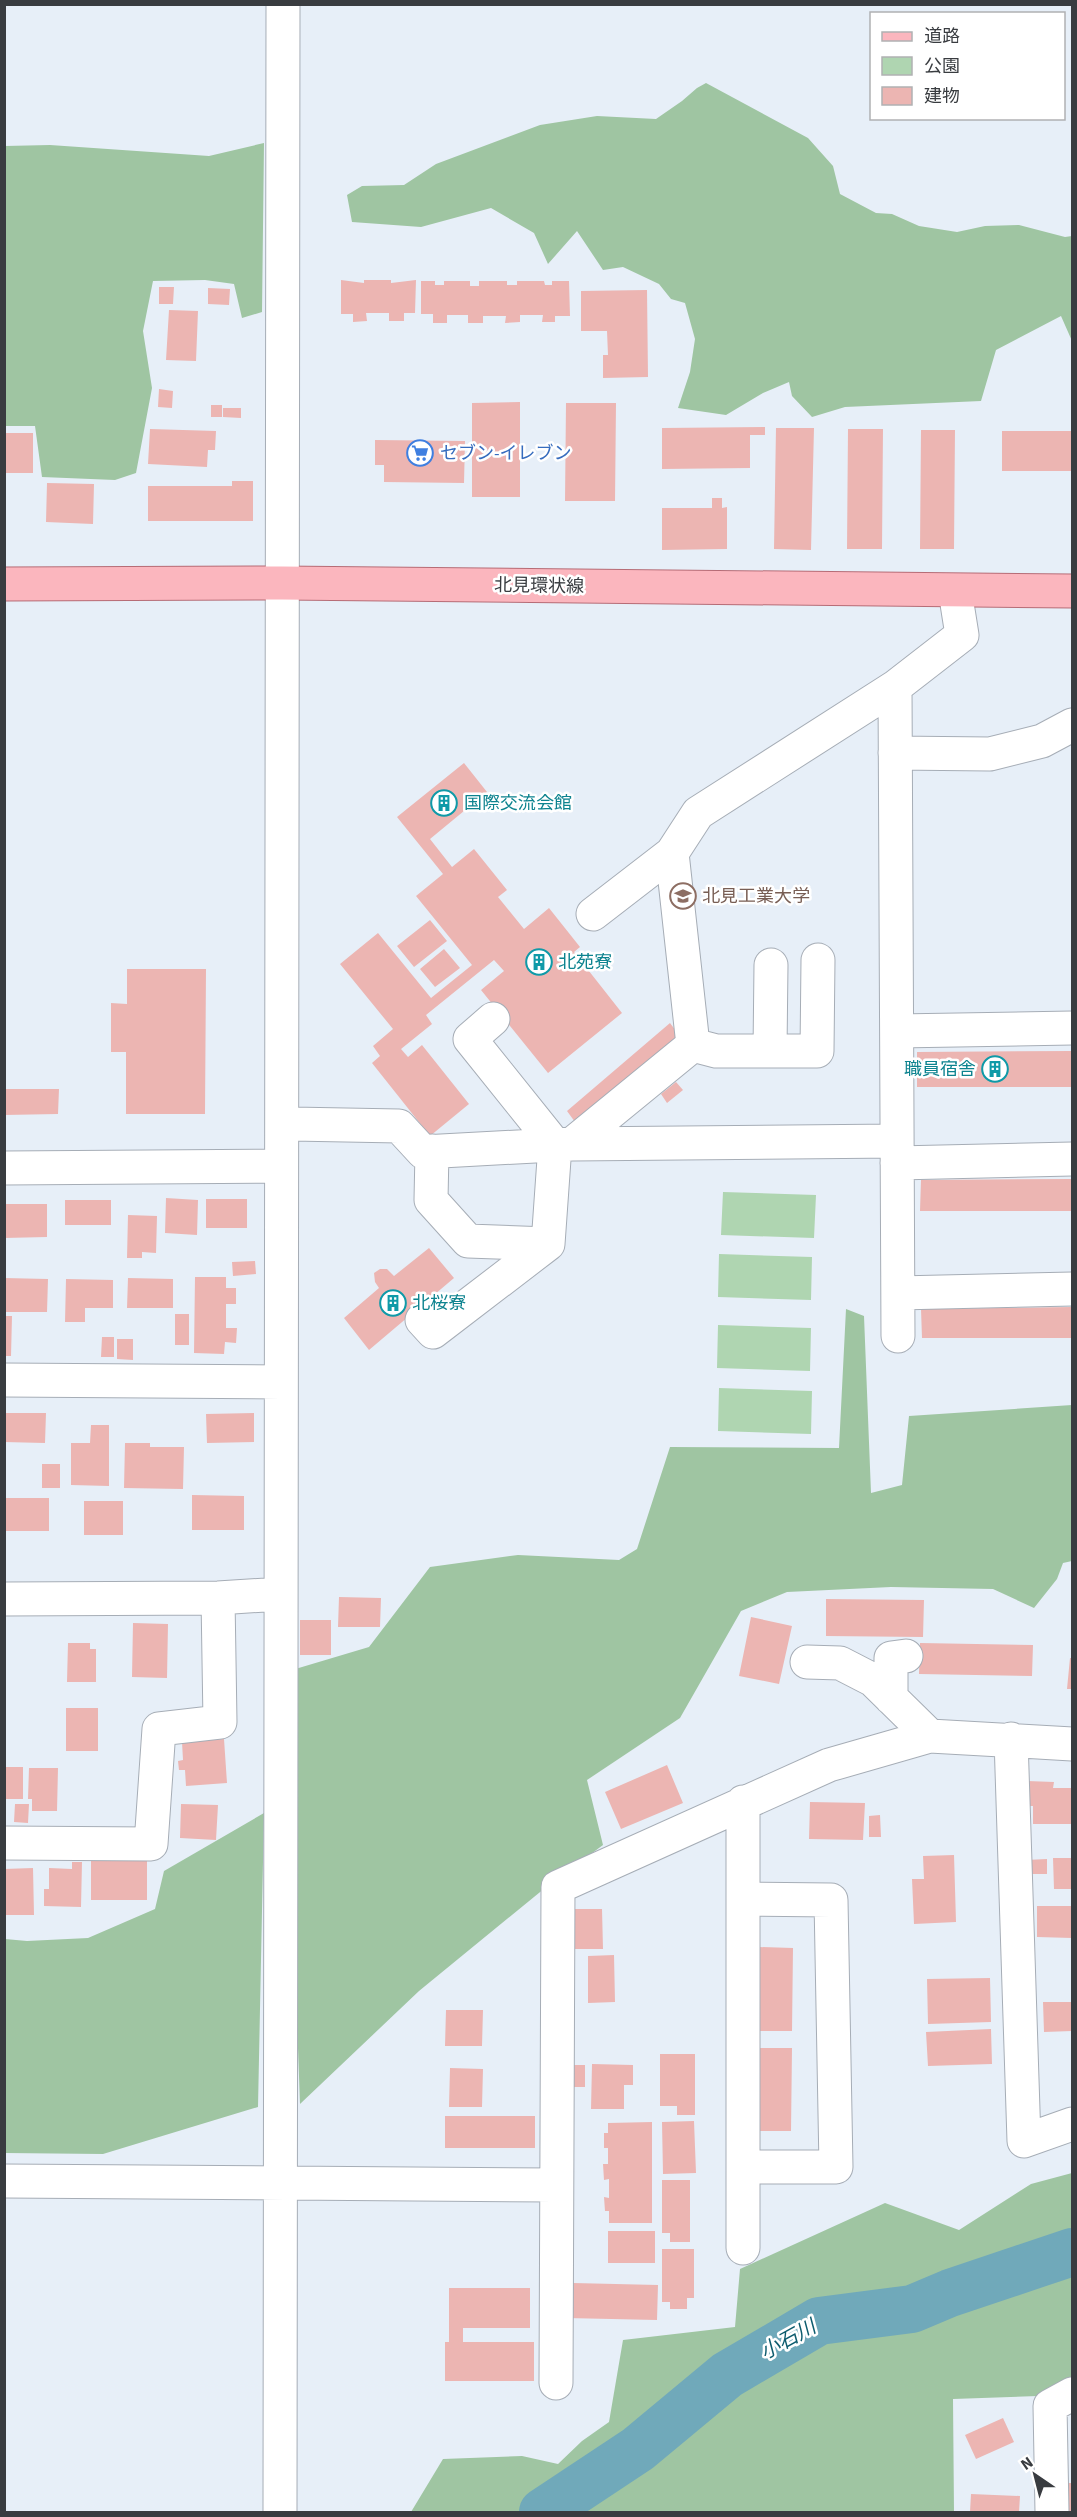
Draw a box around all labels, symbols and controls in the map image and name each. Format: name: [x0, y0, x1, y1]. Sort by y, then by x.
legend: [870, 12, 1065, 120]
text: 道路: [924, 24, 960, 49]
text: 公園: [924, 54, 960, 79]
text: 建物: [924, 84, 960, 109]
supermarket icon: セブン-イレブン: [405, 438, 435, 468]
place label: セブン-イレブン: [440, 441, 572, 466]
street label: 北見環状線: [494, 573, 584, 599]
building icon: 国際交流会館: [429, 788, 459, 818]
place label: 国際交流会館: [464, 791, 572, 816]
school or university icon: 北見工業大学: [668, 881, 698, 911]
place label: 北見工業大学: [702, 884, 810, 909]
building icon: 北苑寮: [524, 947, 554, 977]
place label: 北苑寮: [558, 950, 612, 975]
building icon: 職員宿舎: [980, 1054, 1010, 1084]
place label: 職員宿舎: [904, 1057, 976, 1082]
building icon: 北桜寮: [378, 1288, 408, 1318]
place label: 北桜寮: [412, 1291, 466, 1316]
water label: 小石川: [755, 2312, 823, 2367]
north arrow: [1005, 2445, 1065, 2505]
text: N: [1016, 2451, 1038, 2476]

